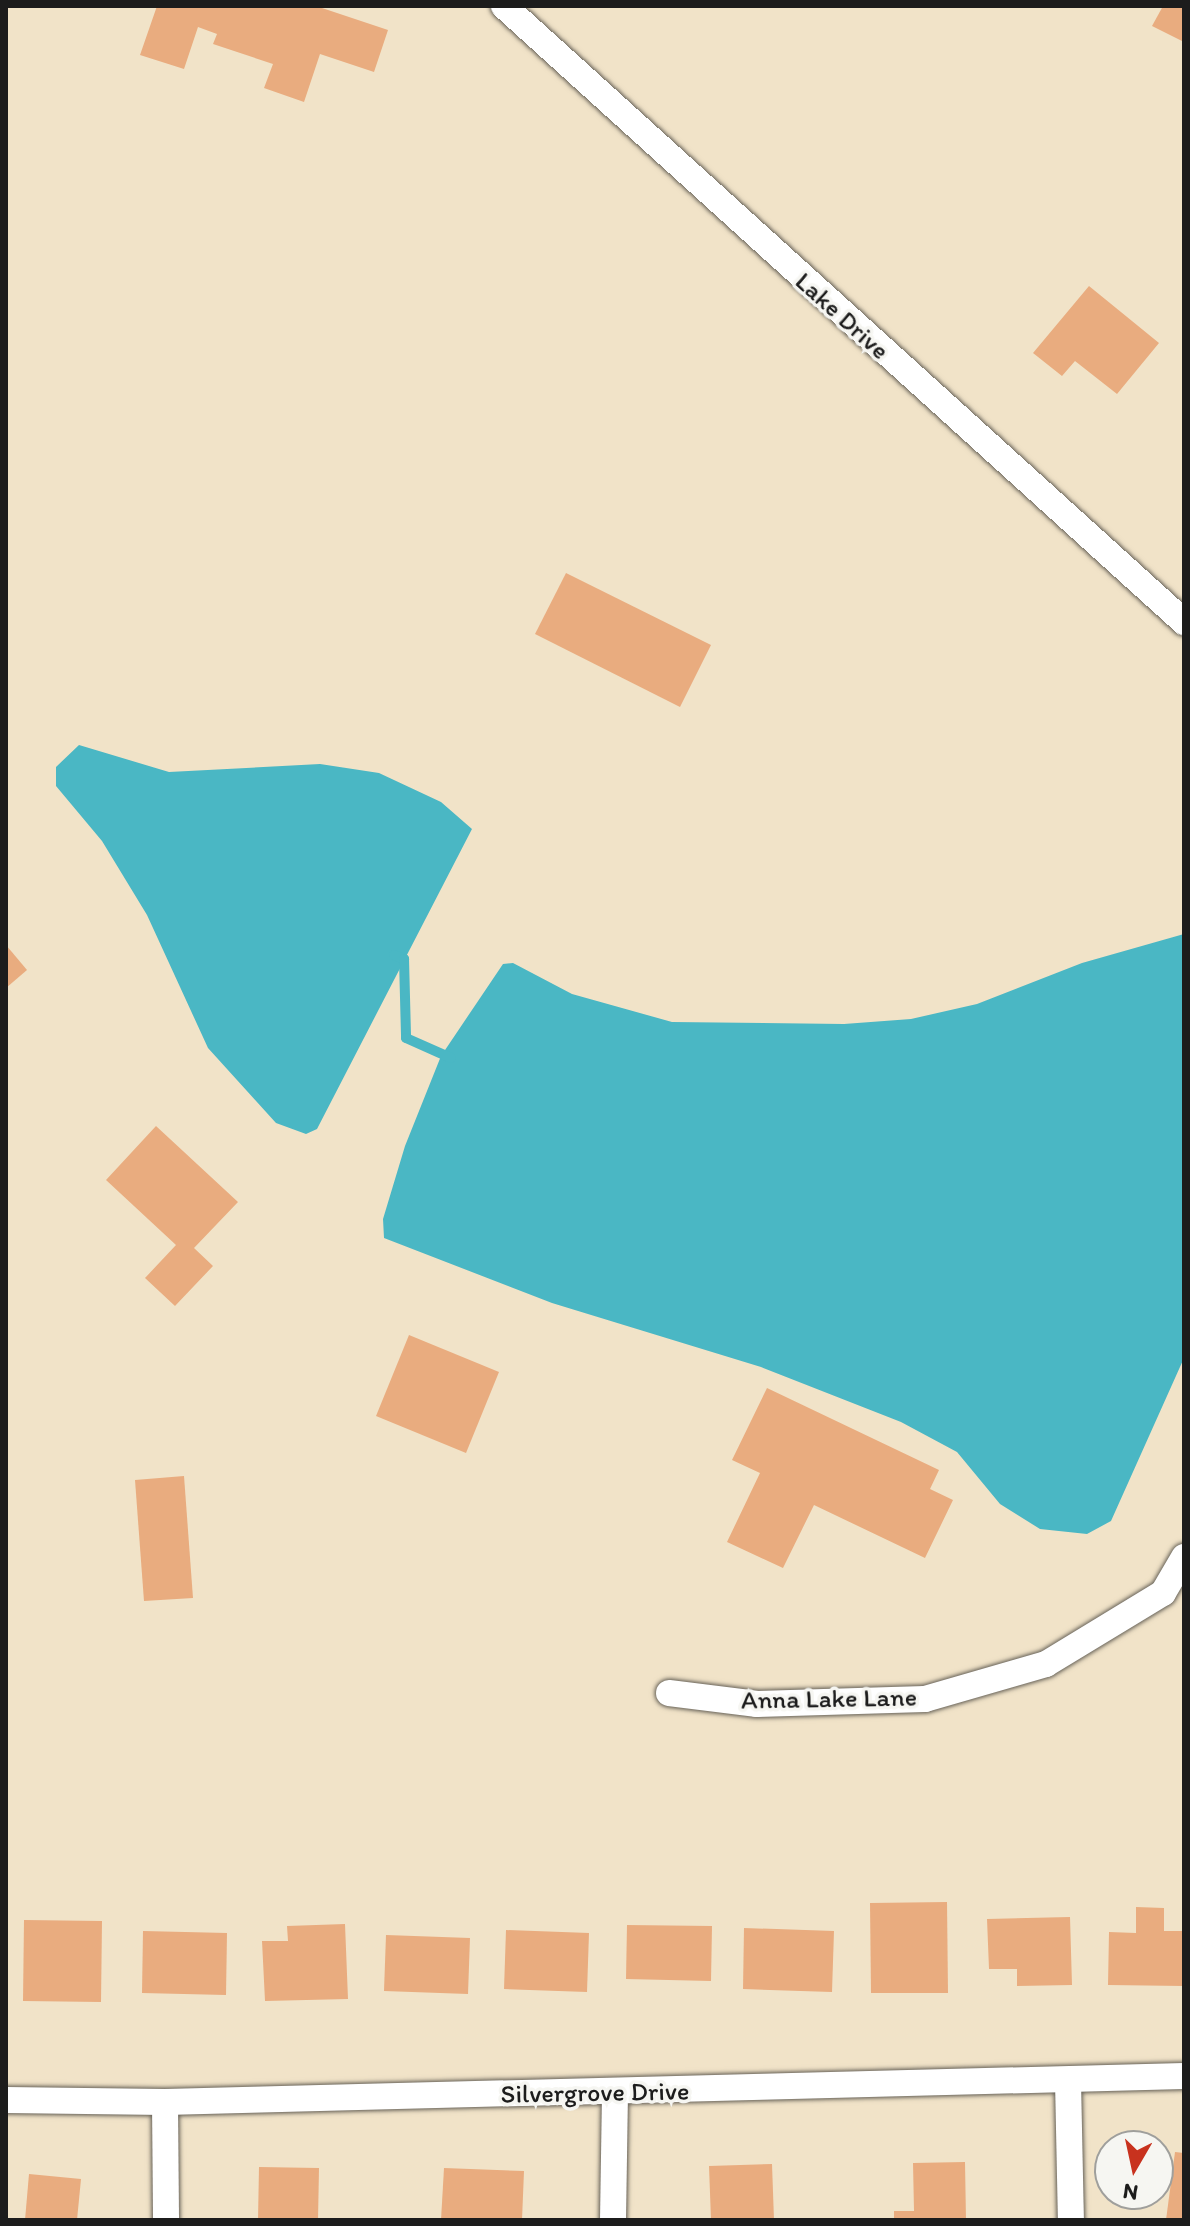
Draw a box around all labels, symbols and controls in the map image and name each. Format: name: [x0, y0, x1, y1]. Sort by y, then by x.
street label: Lake Drive: [788, 265, 896, 367]
street label: Anna Lake Lane: [740, 1682, 918, 1716]
street label: Silvergrove Drive: [500, 2076, 690, 2110]
north arrow: [1094, 2130, 1174, 2210]
text: N: [1121, 2178, 1140, 2207]

